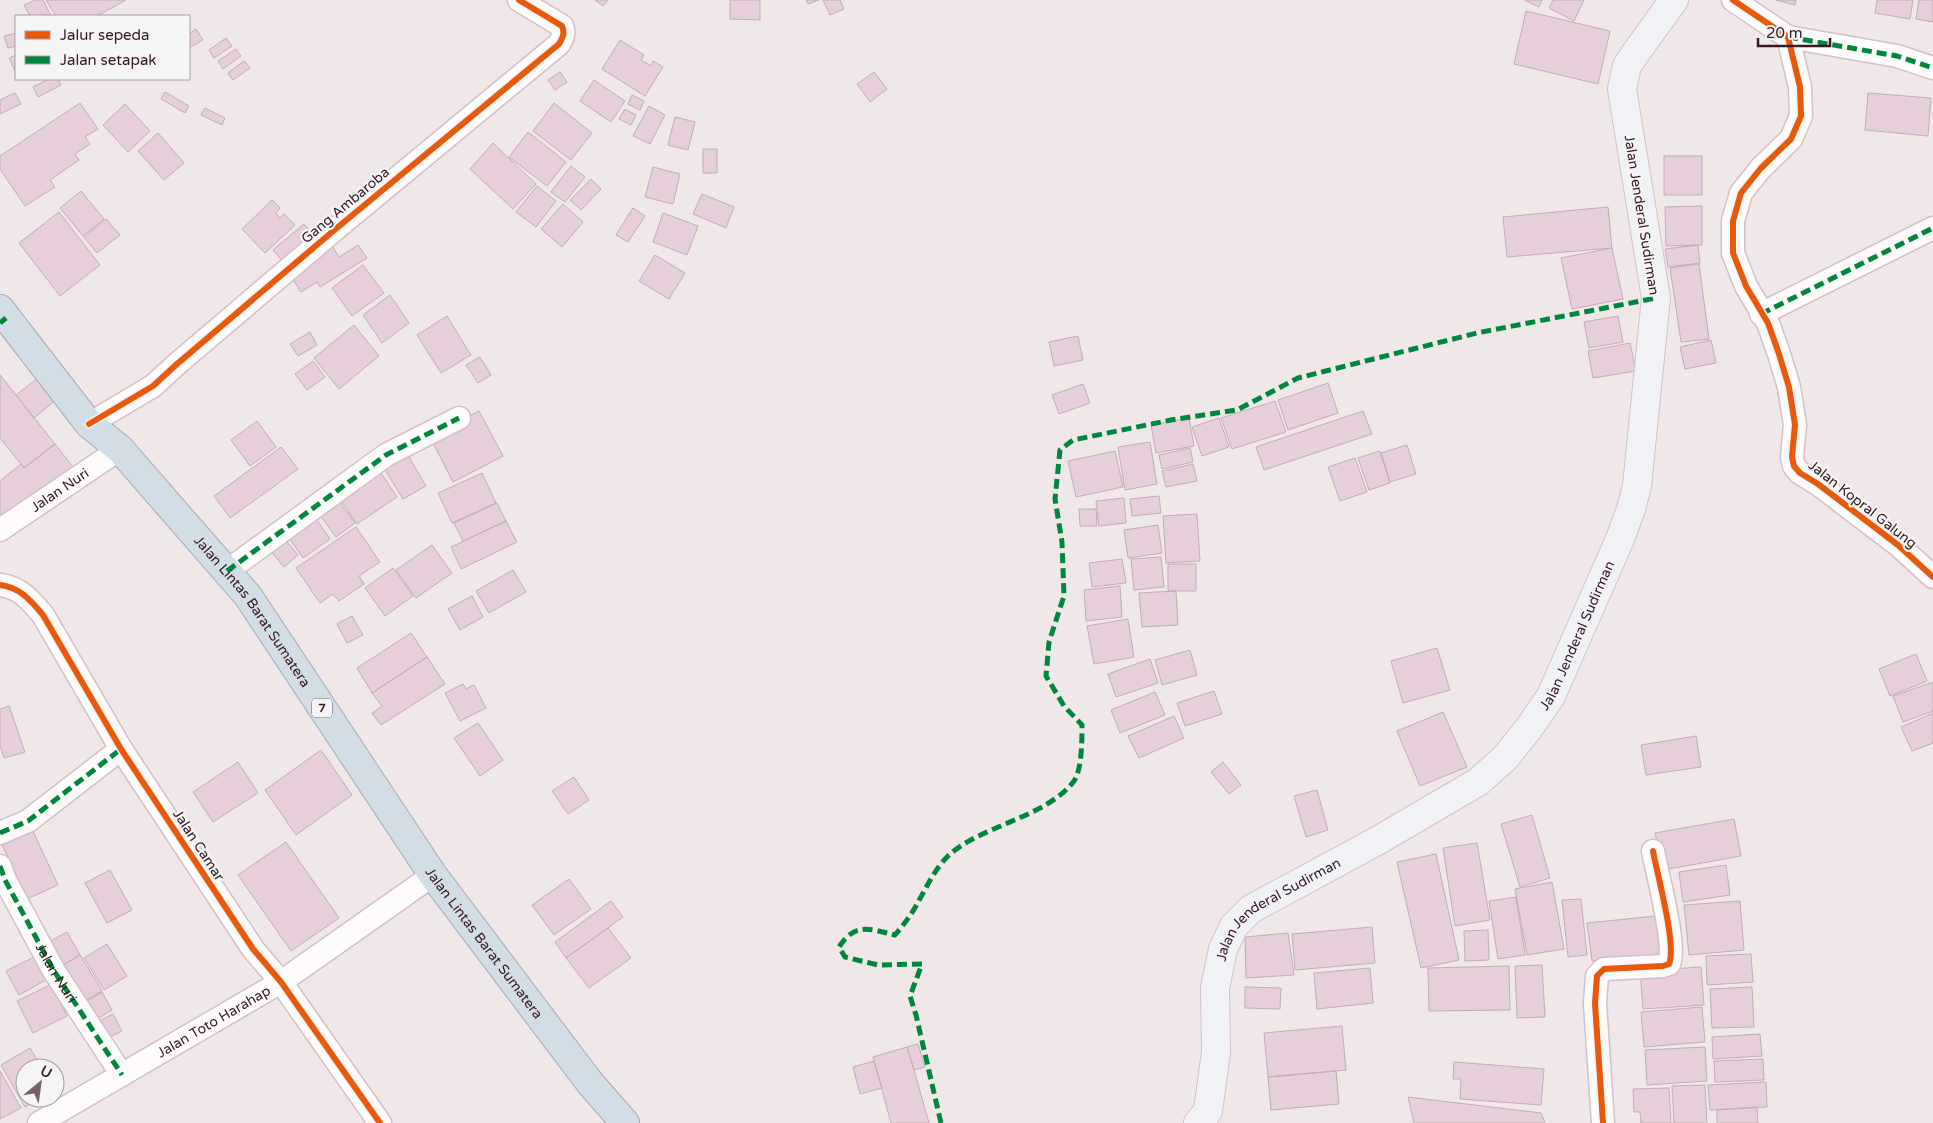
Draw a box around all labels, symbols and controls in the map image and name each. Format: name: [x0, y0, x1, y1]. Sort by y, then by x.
legend: [15, 15, 190, 80]
scale bar: [1758, 15, 1830, 47]
text: 20 m: [1766, 24, 1803, 42]
text: Jalur sepeda: [60, 26, 149, 44]
text: Jalan setapak: [60, 51, 157, 69]
street label: Jalan Jenderal Sudirman: [1620, 134, 1663, 296]
street label: Gang Ambaroba: [298, 164, 393, 247]
street label: Jalan Kopral Galung: [1805, 457, 1920, 552]
street label: Jalan Nuri: [28, 465, 92, 516]
street label: Jalan Lintas Barat Sumatera: [190, 532, 314, 691]
street label: Jalan Jenderal Sudirman: [1536, 558, 1618, 714]
road number: 7: [312, 698, 332, 718]
street label: Jalan Camar: [169, 806, 228, 885]
street label: Jalan Jenderal Sudirman: [1213, 854, 1344, 963]
street label: Jalan Lintas Barat Sumatera: [421, 864, 546, 1022]
street label: Jalan Nuri: [32, 940, 80, 1006]
street label: Jalan Toto Harahap: [154, 982, 274, 1061]
north arrow: [15, 1058, 65, 1108]
text: U: [37, 1062, 55, 1082]

